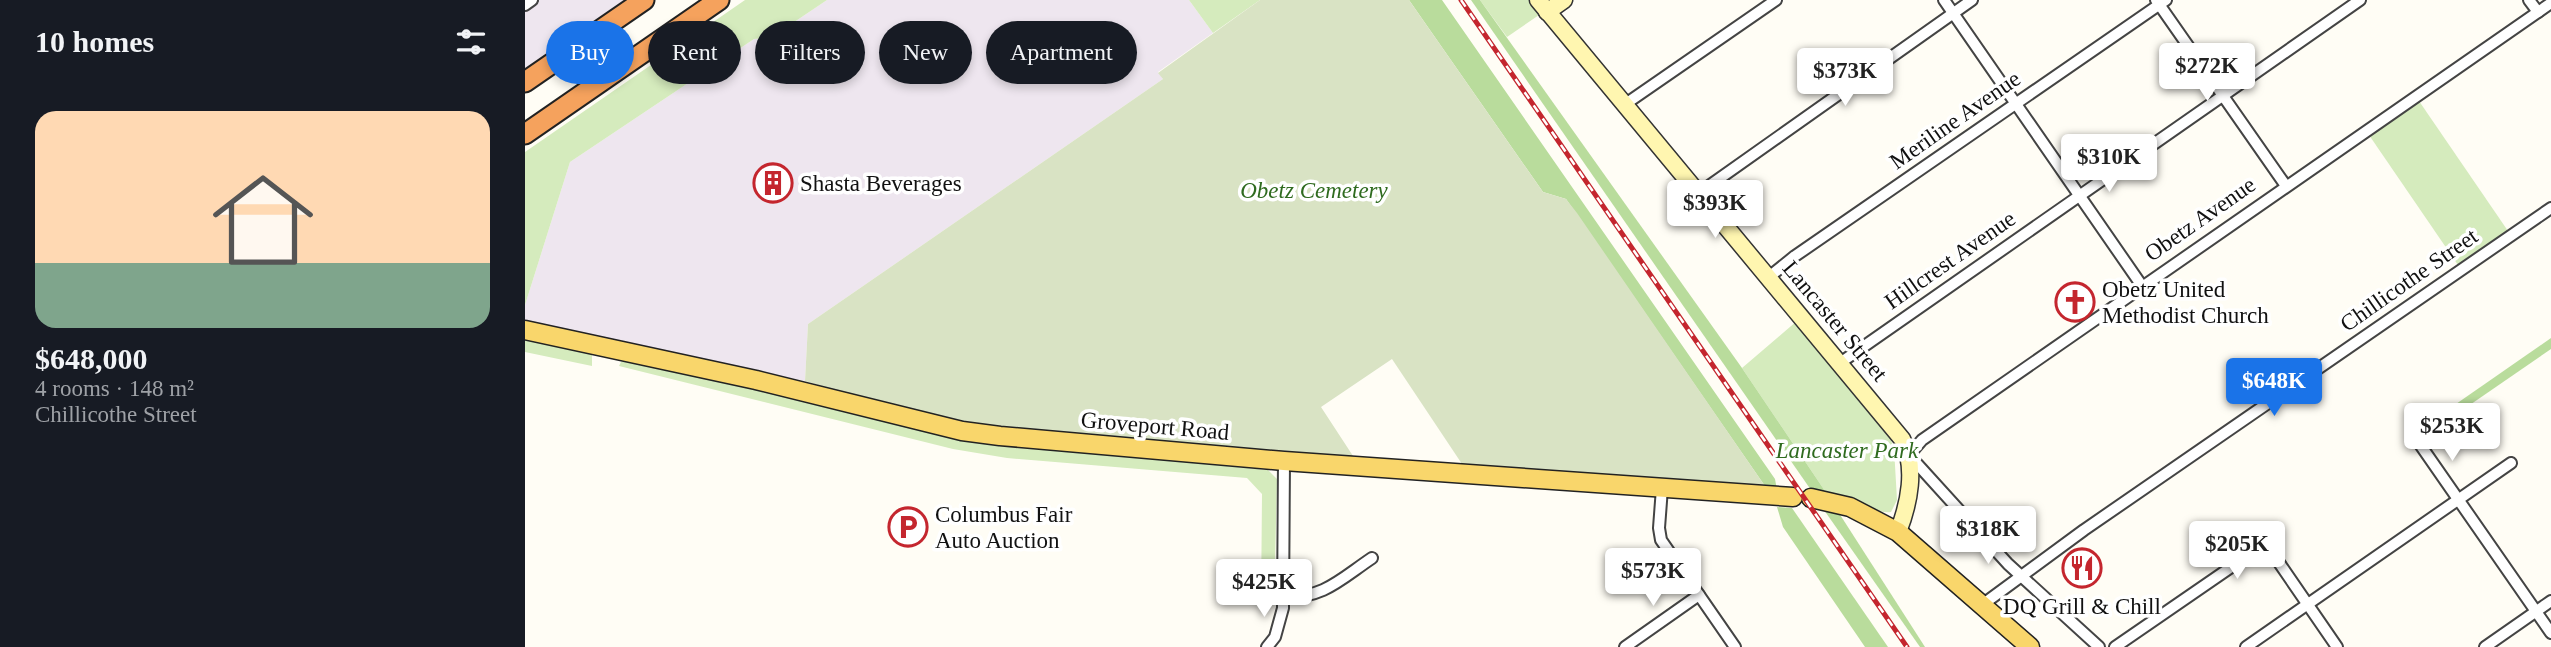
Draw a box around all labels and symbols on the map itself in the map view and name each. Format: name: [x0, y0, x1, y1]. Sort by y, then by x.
pin: $272K: [2158, 43, 2256, 103]
pin: $373K: [1796, 48, 1894, 108]
street label: Meriline Avenue: [1885, 66, 2025, 174]
pin: $310K: [2060, 134, 2158, 194]
building icon: Shasta Beverages: [752, 162, 794, 204]
place label: Shasta Beverages: [800, 171, 962, 196]
street label: Obetz Avenue: [2140, 172, 2260, 266]
park label: Obetz Cemetery: [1240, 178, 1389, 203]
pin: $393K: [1666, 180, 1764, 240]
street label: Hillcrest Avenue: [1880, 206, 2020, 314]
street label: Chillicothe Street: [2336, 223, 2483, 337]
street label: Lancaster Street: [1778, 256, 1893, 386]
place label: Obetz United Methodist Church: [2102, 277, 2269, 328]
church icon: Obetz United Methodist Church: [2054, 281, 2096, 323]
pin: $648K: [2225, 358, 2323, 418]
pin: $253K: [2403, 404, 2501, 463]
street label: Groveport Road: [1080, 407, 1231, 445]
park label: Lancaster Park: [1775, 438, 1919, 463]
place label: Columbus Fair Auto Auction: [935, 502, 1073, 553]
parking icon: Columbus Fair Auto Auction: [887, 506, 929, 548]
pin: $318K: [1939, 506, 2037, 566]
pin: $205K: [2188, 522, 2286, 581]
restaurant icon: DQ Grill & Chill: [2061, 547, 2103, 589]
pin: $573K: [1604, 548, 1702, 608]
pin: $425K: [1215, 560, 1313, 619]
place label: DQ Grill & Chill: [2003, 594, 2161, 619]

